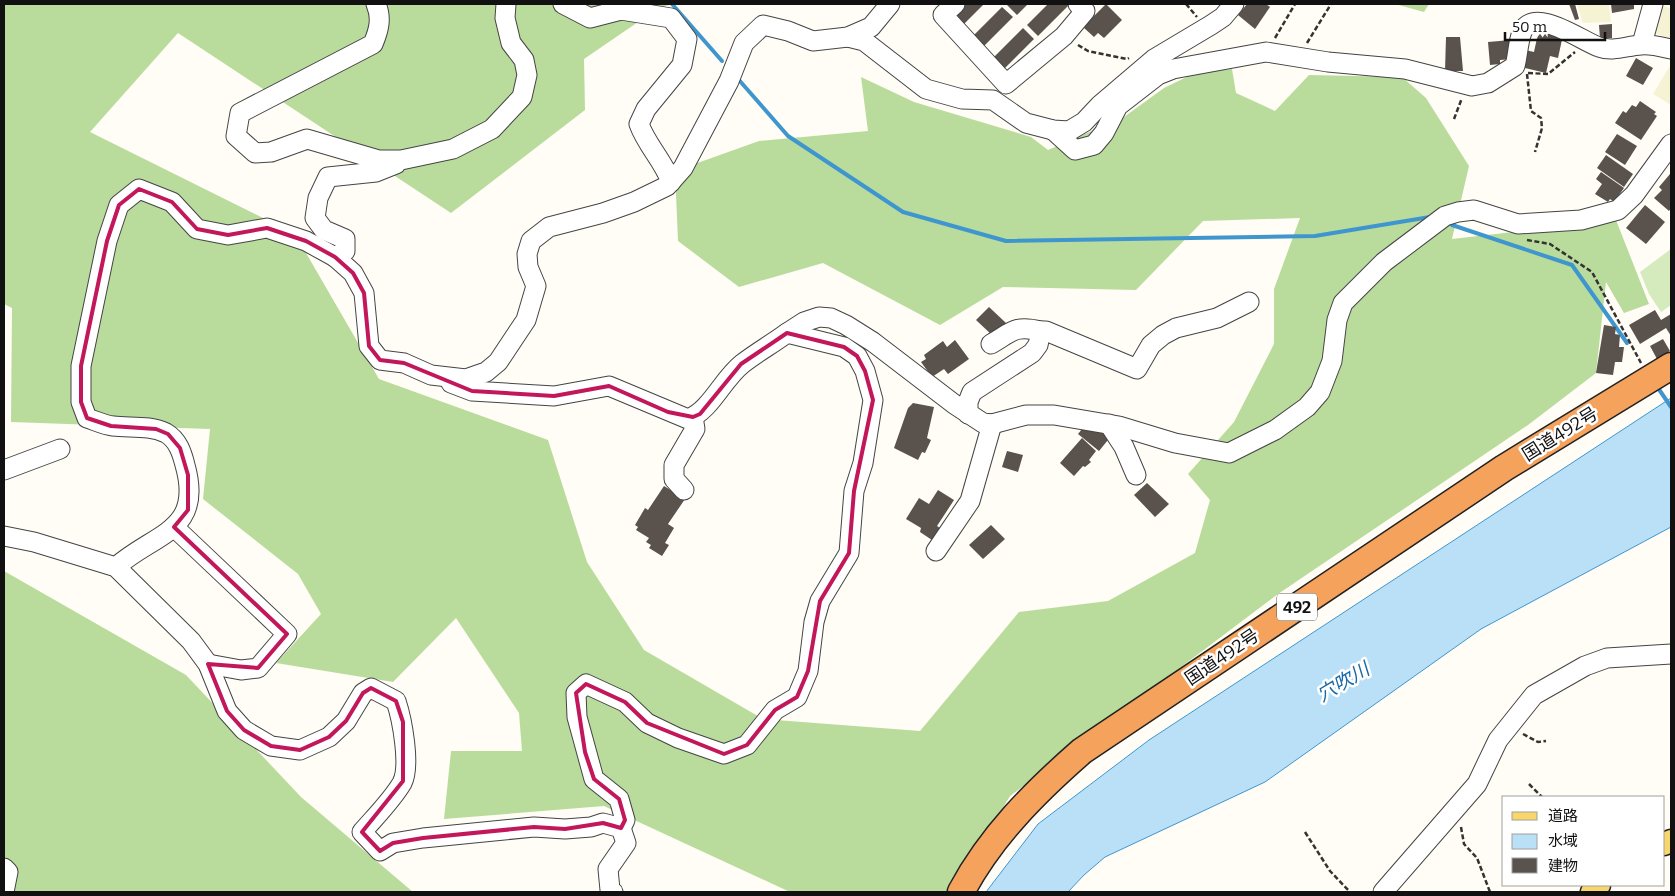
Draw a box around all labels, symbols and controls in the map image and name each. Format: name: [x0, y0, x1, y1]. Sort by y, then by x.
scale bar: [1505, 10, 1605, 42]
text: 50 m: [1512, 18, 1548, 36]
street label: 国道492号: [1518, 402, 1602, 466]
road number: 492: [1277, 594, 1317, 620]
street label: 国道492号: [1181, 624, 1263, 690]
water label: 穴吹川: [1313, 656, 1375, 707]
legend: [1502, 796, 1665, 886]
text: 道路: [1548, 807, 1578, 825]
text: 水域: [1548, 832, 1578, 850]
text: 建物: [1548, 857, 1578, 875]

